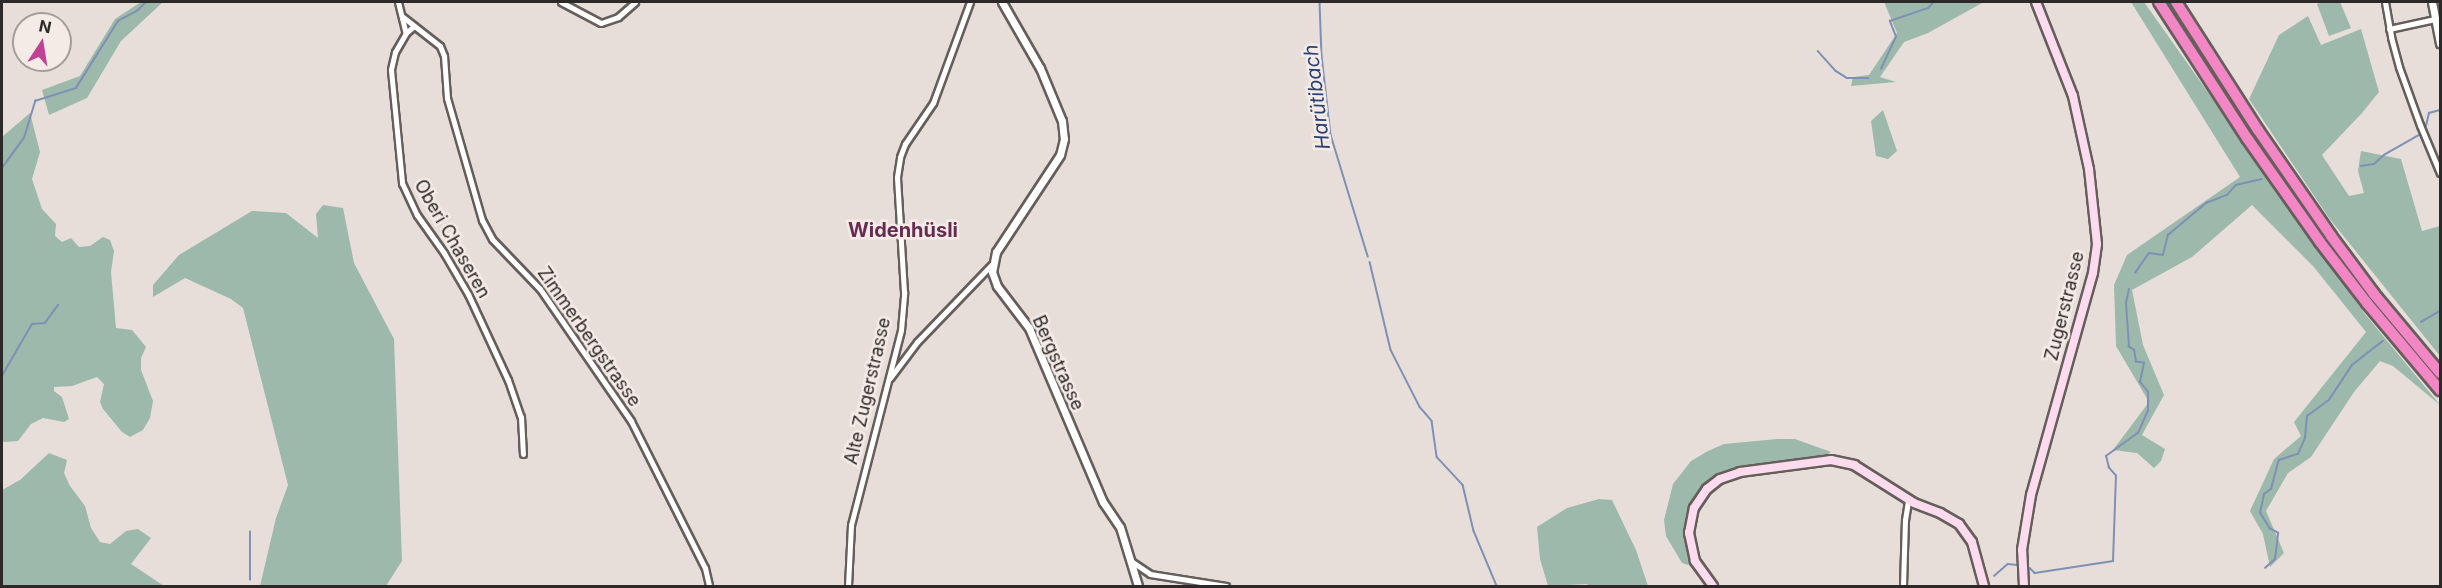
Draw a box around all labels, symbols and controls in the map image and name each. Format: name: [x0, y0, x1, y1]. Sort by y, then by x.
north arrow: [12, 12, 72, 72]
text: N: [37, 15, 53, 37]
water label: Harütibach: [1299, 43, 1335, 151]
street label: Oberi Chaseren: [409, 176, 495, 302]
district label: Widenhüsli: [848, 218, 958, 242]
street label: Zugerstrasse: [2041, 249, 2089, 363]
street label: Zimmerbergstrasse: [533, 263, 645, 411]
street label: Bergstrasse: [1027, 312, 1089, 414]
street label: Alte Zugerstrasse: [841, 315, 895, 467]

